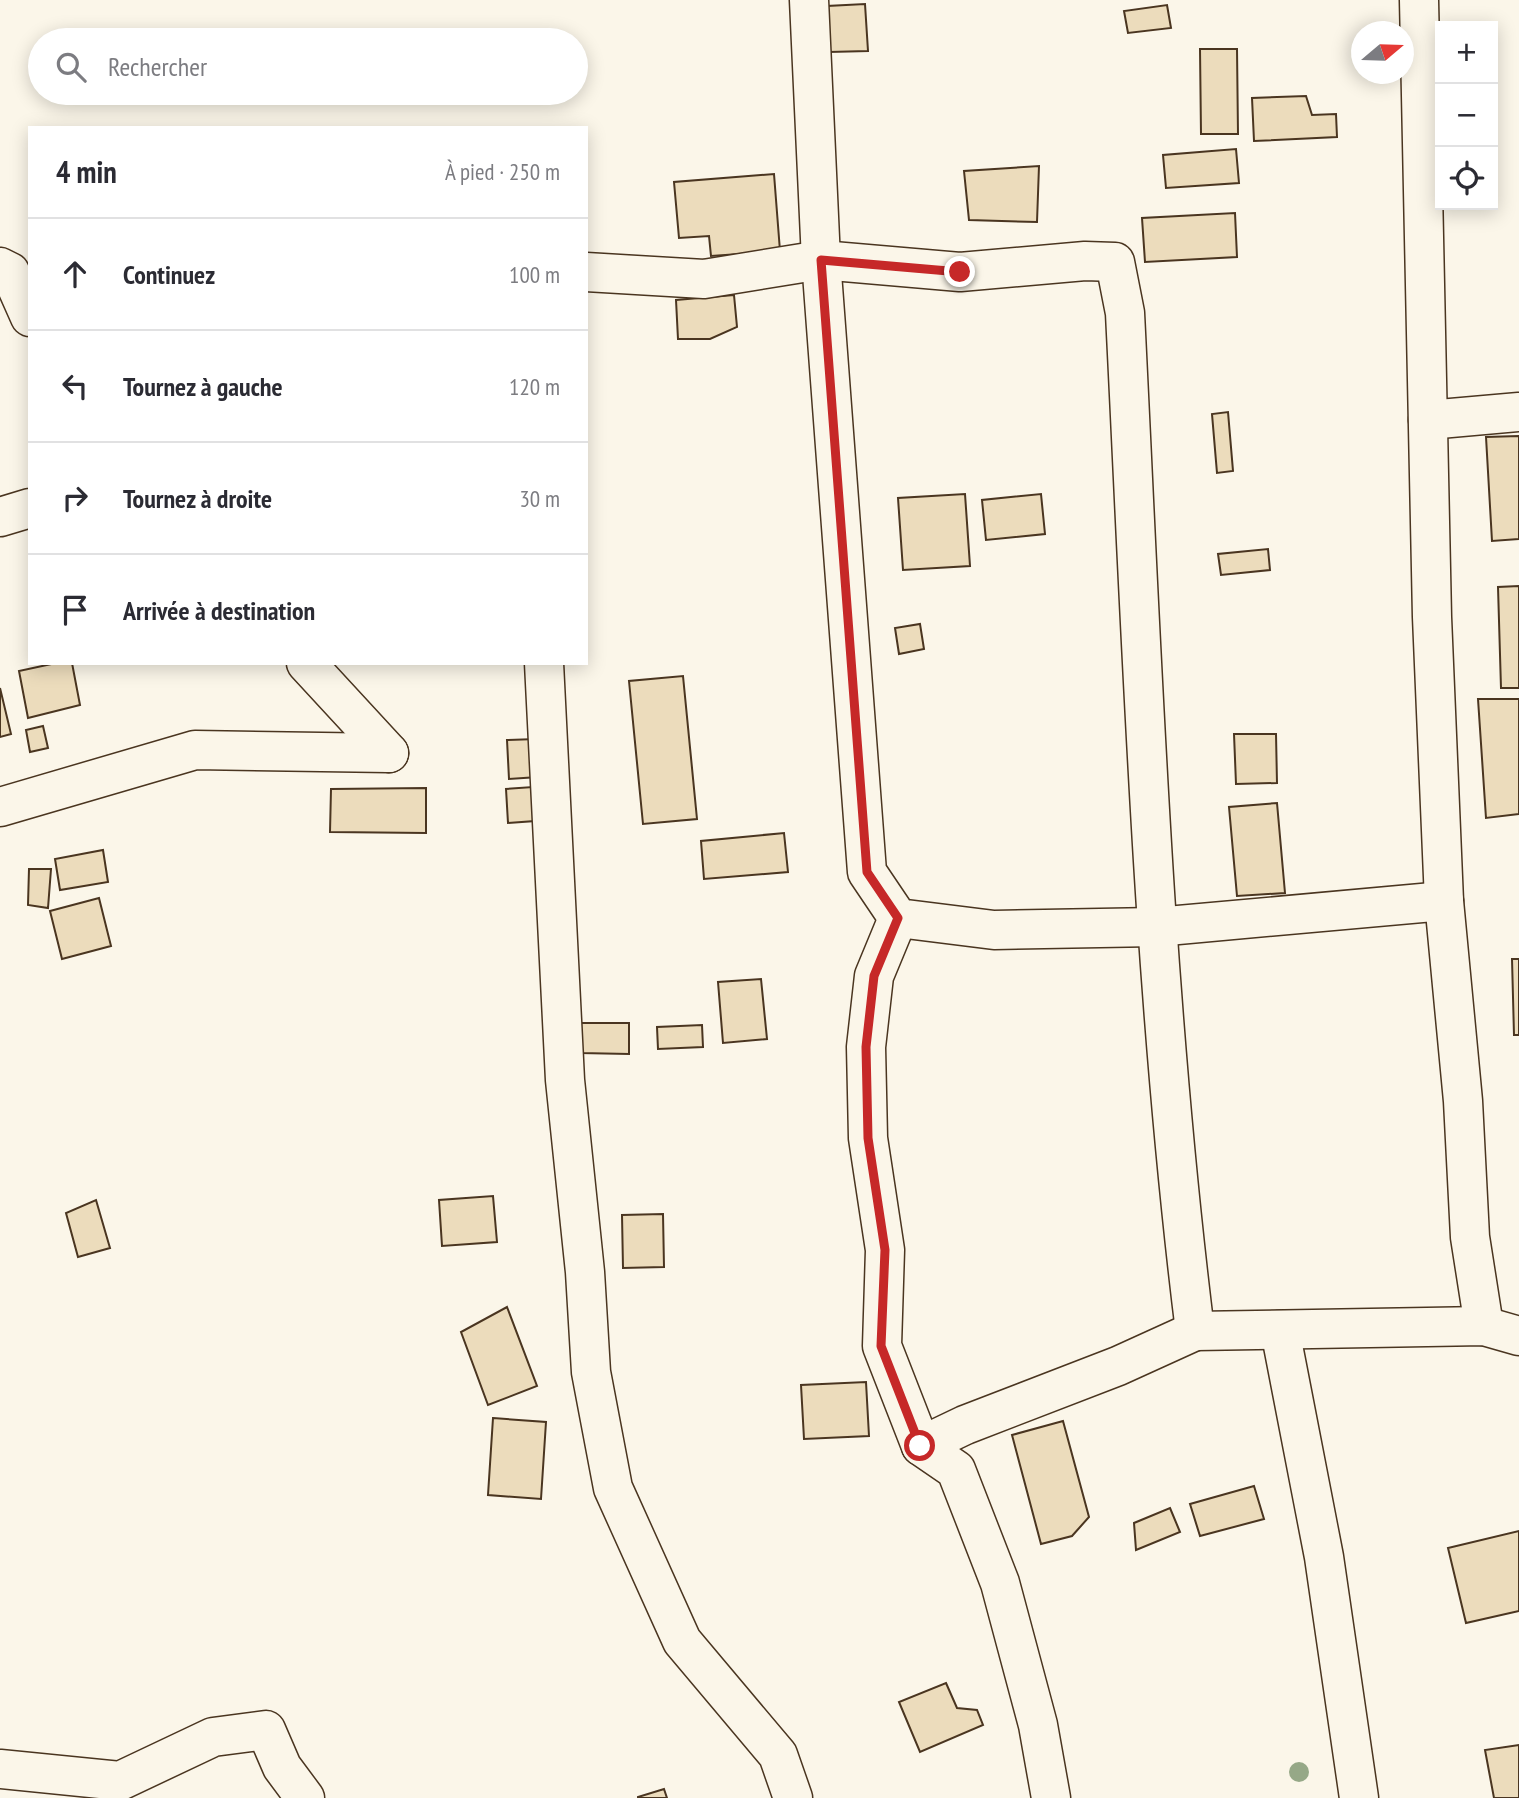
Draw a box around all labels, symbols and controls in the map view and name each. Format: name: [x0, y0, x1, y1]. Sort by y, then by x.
north arrow: [1351, 21, 1414, 84]
map controls: [1435, 21, 1498, 210]
button: +: [1435, 21, 1498, 84]
search box: [28, 28, 588, 105]
icon: search: [52, 48, 90, 86]
text: Rechercher: [108, 50, 207, 83]
button: −: [1435, 84, 1498, 147]
button: locate: [1435, 147, 1498, 210]
text: 4 min: [56, 152, 117, 191]
text: À pied · 250 m: [445, 157, 560, 186]
icon: ahead: [56, 255, 94, 293]
route end: [944, 256, 975, 287]
text: Continuez: [123, 258, 215, 291]
text: 100 m: [509, 260, 560, 289]
icon: left: [56, 367, 94, 405]
text: Tournez à gauche: [123, 370, 283, 403]
text: 120 m: [509, 372, 560, 401]
icon: right: [56, 479, 94, 517]
text: Tournez à droite: [123, 482, 272, 515]
text: 30 m: [519, 484, 560, 513]
icon: arrive: [56, 591, 94, 629]
text: Arrivée à destination: [123, 594, 315, 627]
route start: [904, 1430, 935, 1461]

